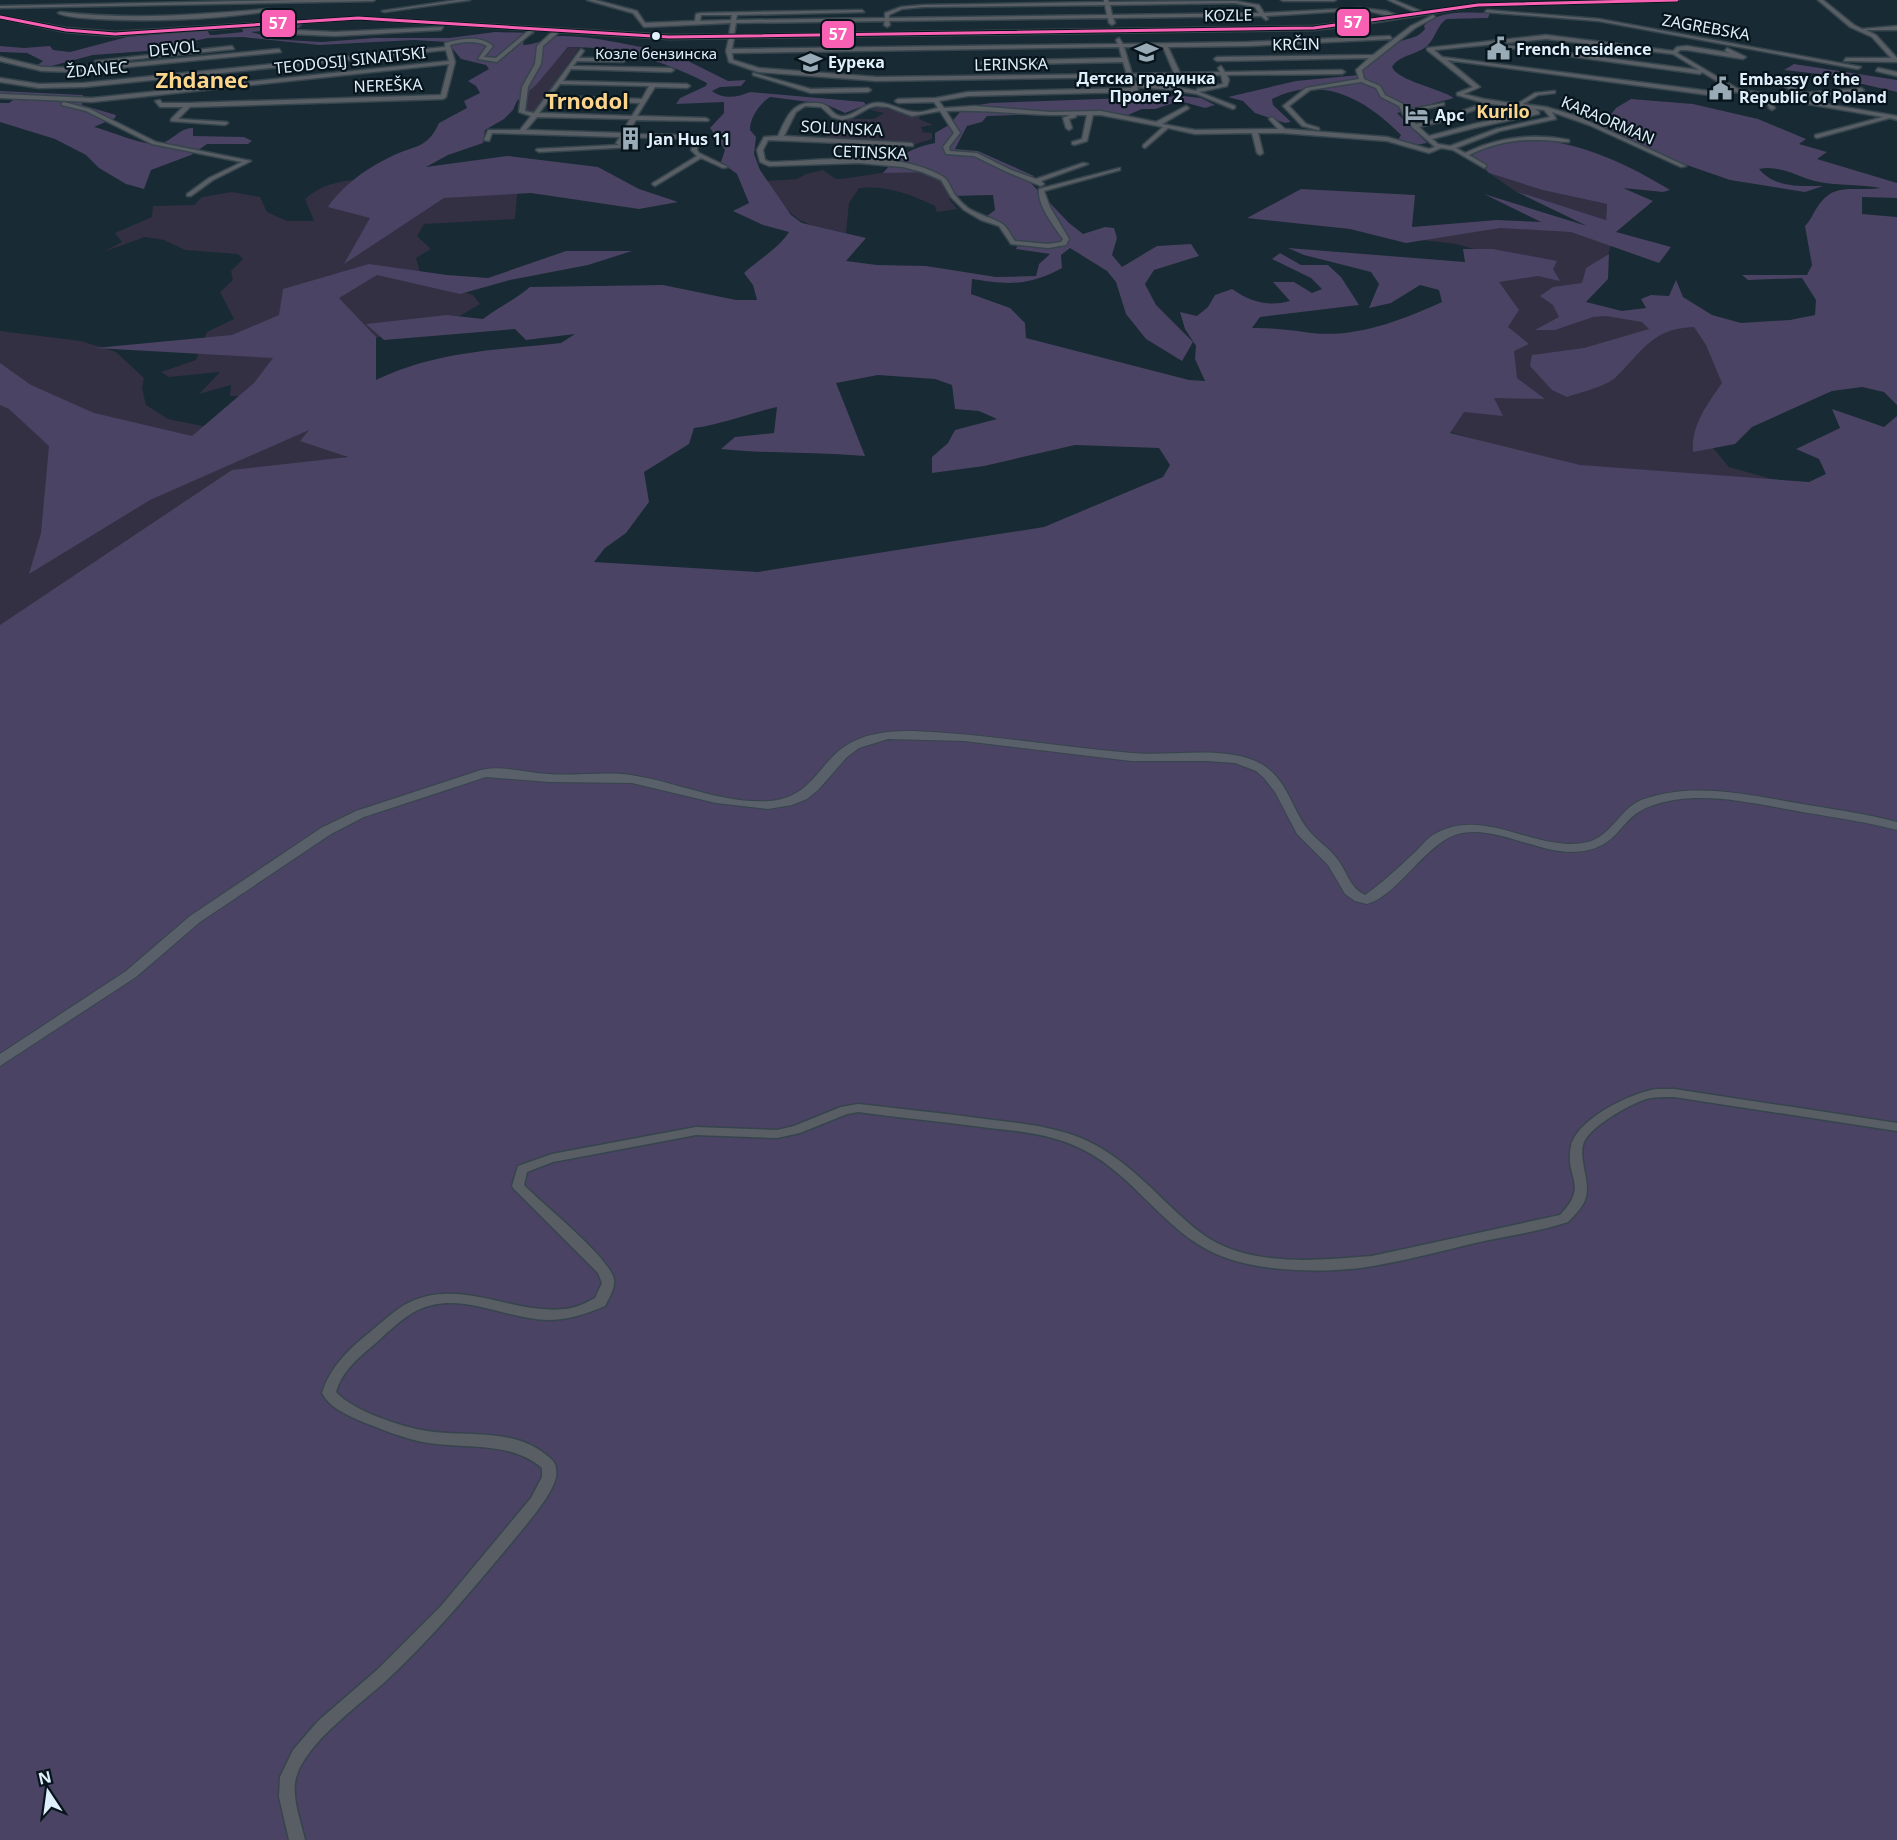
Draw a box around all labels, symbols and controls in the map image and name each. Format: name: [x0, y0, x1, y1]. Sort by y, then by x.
street label: KOZLE: [1204, 4, 1252, 26]
line badge: 57: [1336, 8, 1370, 37]
street label: ZAGREBSKA: [1660, 8, 1752, 46]
line badge: 57: [261, 9, 296, 38]
text: 57: [1344, 11, 1362, 33]
text: 57: [269, 12, 287, 34]
line badge: 57: [821, 20, 855, 49]
text: 57: [829, 23, 847, 45]
marker: Козле бензинска: [650, 30, 662, 42]
street label: KRČIN: [1272, 33, 1320, 55]
street label: DEVOL: [148, 34, 200, 62]
public building icon: French residence: [1485, 36, 1511, 62]
place label: French residence: [1516, 38, 1651, 60]
school or university icon: Детска градинка Пролет 2: [1133, 40, 1159, 66]
street label: TEODOSIJ SINAITSKI: [273, 41, 427, 79]
place label: Козле бензинска: [595, 43, 717, 63]
school or university icon: Еурека: [797, 49, 823, 75]
place label: Еурека: [828, 51, 885, 73]
street label: LERINSKA: [974, 52, 1049, 76]
street label: ŽDANEC: [65, 55, 129, 83]
district label: Zhdanec: [156, 64, 248, 94]
place label: Детска градинка Пролет 2: [1077, 67, 1215, 107]
place label: Embassy of the Republic of Poland: [1739, 68, 1887, 108]
street label: NEREŠKA: [353, 73, 424, 97]
public building icon: Embassy of the Republic of Poland: [1708, 75, 1734, 101]
district label: Trnodol: [545, 85, 629, 115]
street label: KARAORMAN: [1558, 90, 1658, 150]
district label: Kurilo: [1476, 99, 1530, 123]
hotel icon: Арс: [1404, 102, 1430, 128]
place label: Арс: [1435, 104, 1465, 126]
street label: SOLUNSKA: [800, 115, 884, 141]
building icon: Jan Hus 11: [617, 126, 643, 152]
place label: Jan Hus 11: [646, 128, 731, 150]
street label: CETINSKA: [832, 140, 908, 164]
north arrow: [18, 1762, 78, 1822]
text: N: [36, 1765, 53, 1790]

